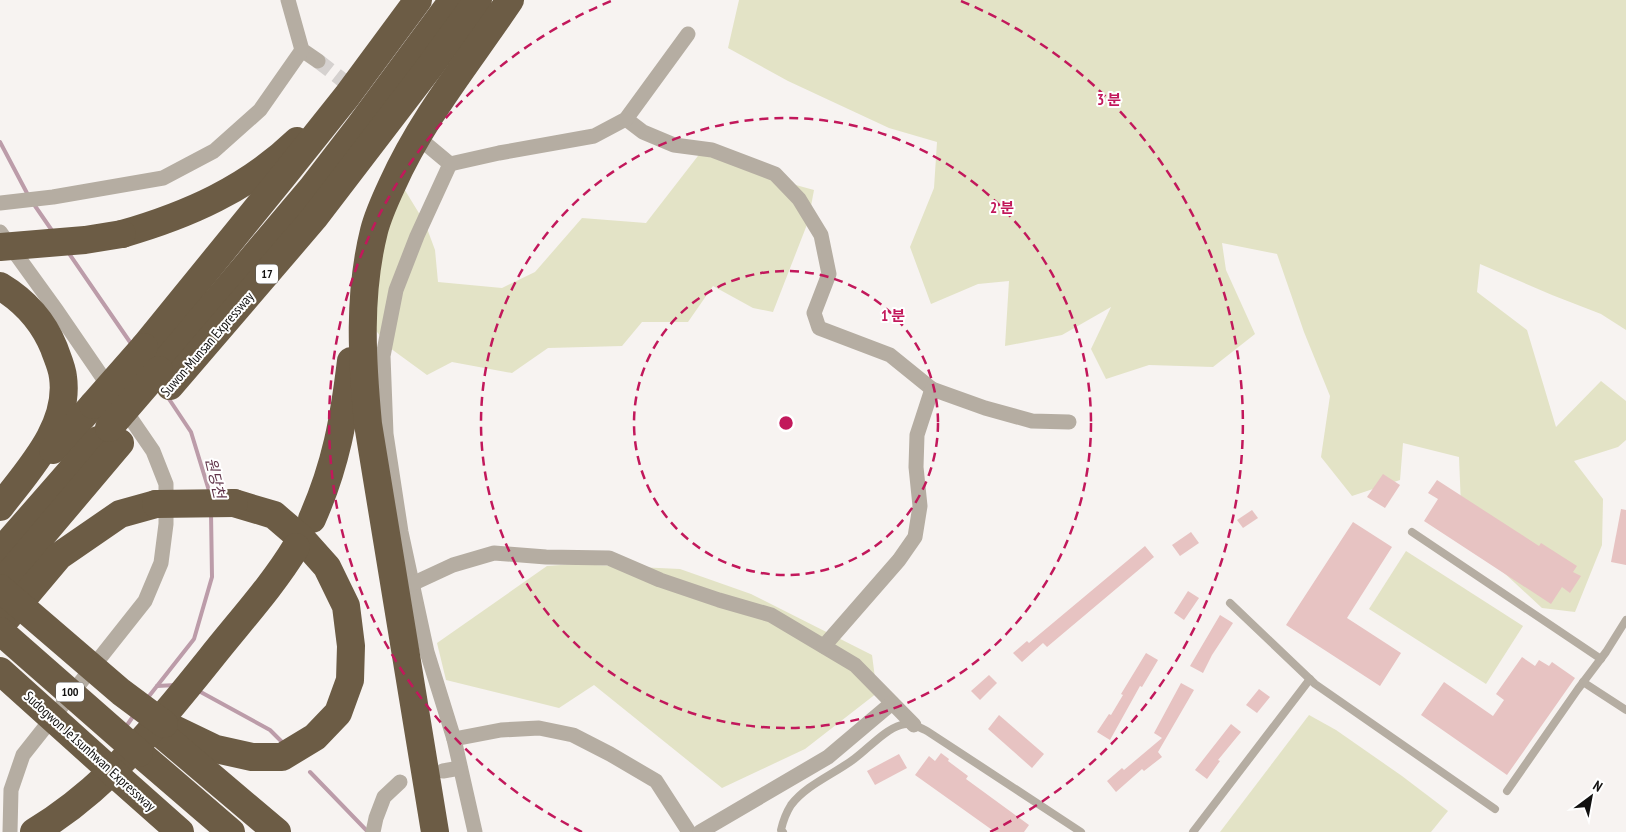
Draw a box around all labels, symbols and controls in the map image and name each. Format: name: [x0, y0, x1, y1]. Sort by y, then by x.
text: 3 분: [1097, 90, 1121, 109]
text: 2 분: [990, 198, 1014, 217]
road number: 17: [256, 264, 278, 284]
street label: Suwon-Munsan Expressway: [157, 287, 258, 400]
text: 1 분: [881, 306, 905, 325]
centre of rings: [777, 414, 795, 432]
water label: 원당천: [202, 456, 230, 502]
road number: 100: [56, 682, 84, 702]
street label: Sudogwon Je1sunhwan Expressway: [20, 687, 160, 815]
north arrow: [1566, 772, 1616, 822]
text: N: [1590, 776, 1606, 796]

